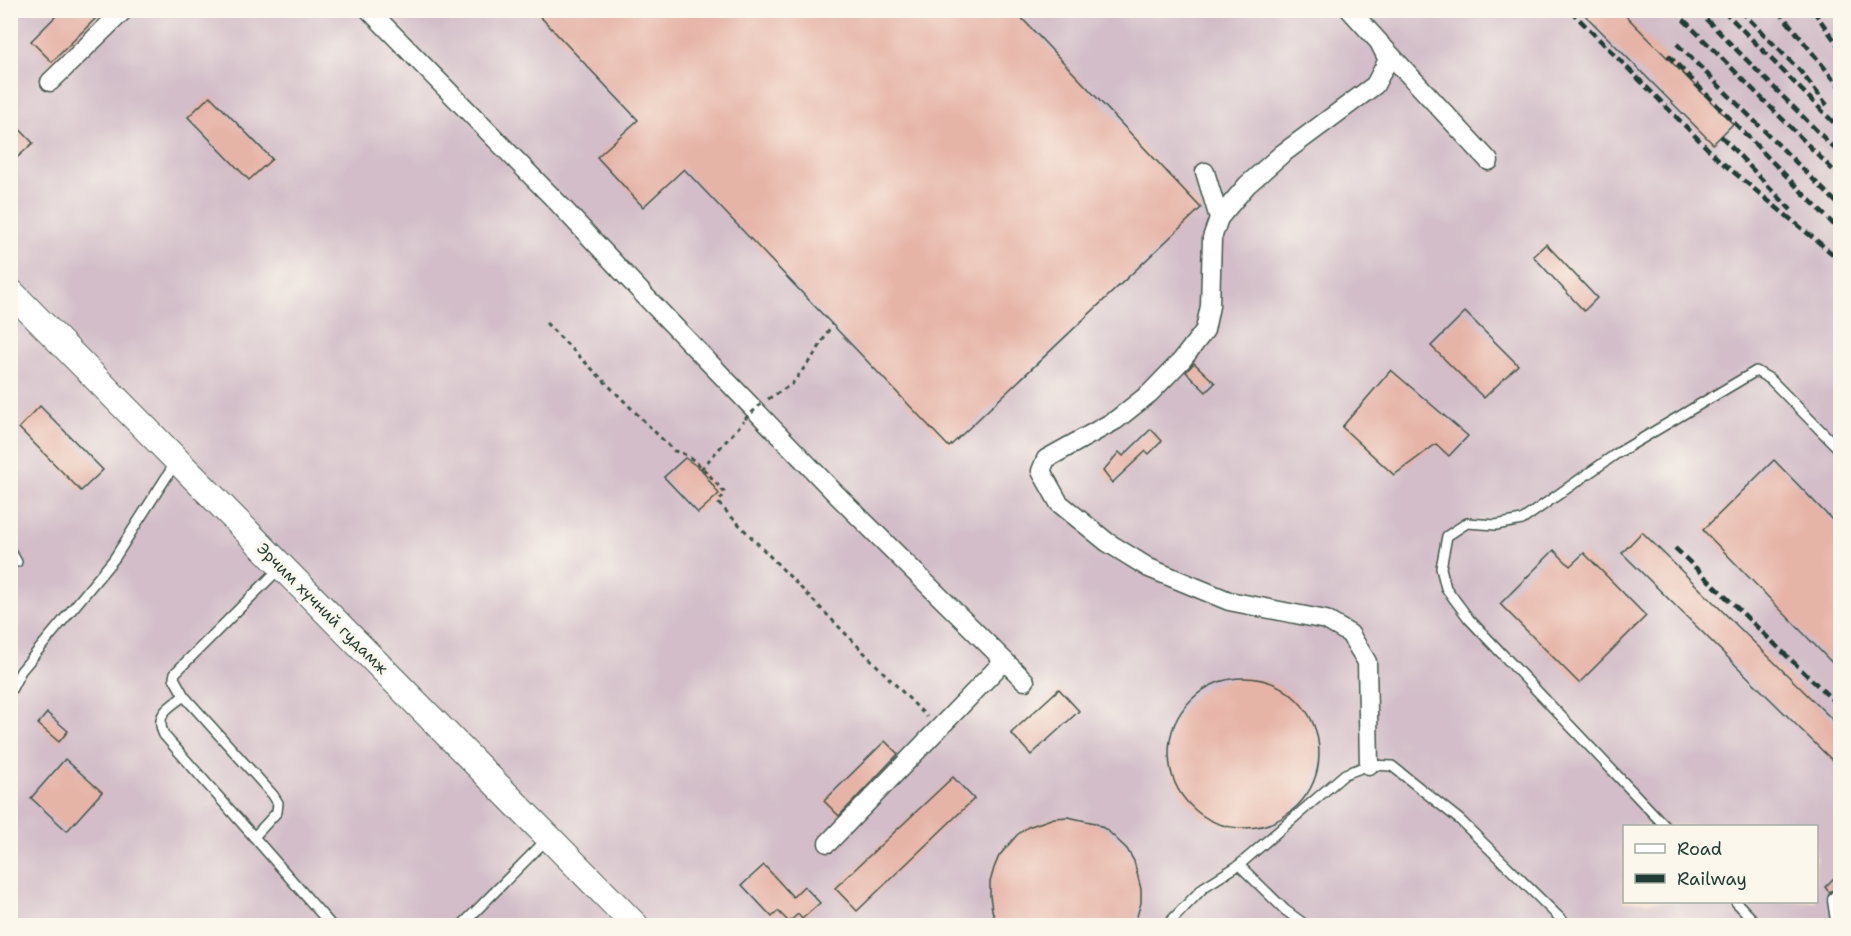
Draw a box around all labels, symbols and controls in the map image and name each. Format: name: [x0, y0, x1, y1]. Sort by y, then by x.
street label: Эрчим хүчний гудамж: [253, 538, 393, 679]
legend: [1623, 825, 1818, 903]
text: Road: [1677, 837, 1722, 861]
text: Railway: [1677, 867, 1747, 891]

